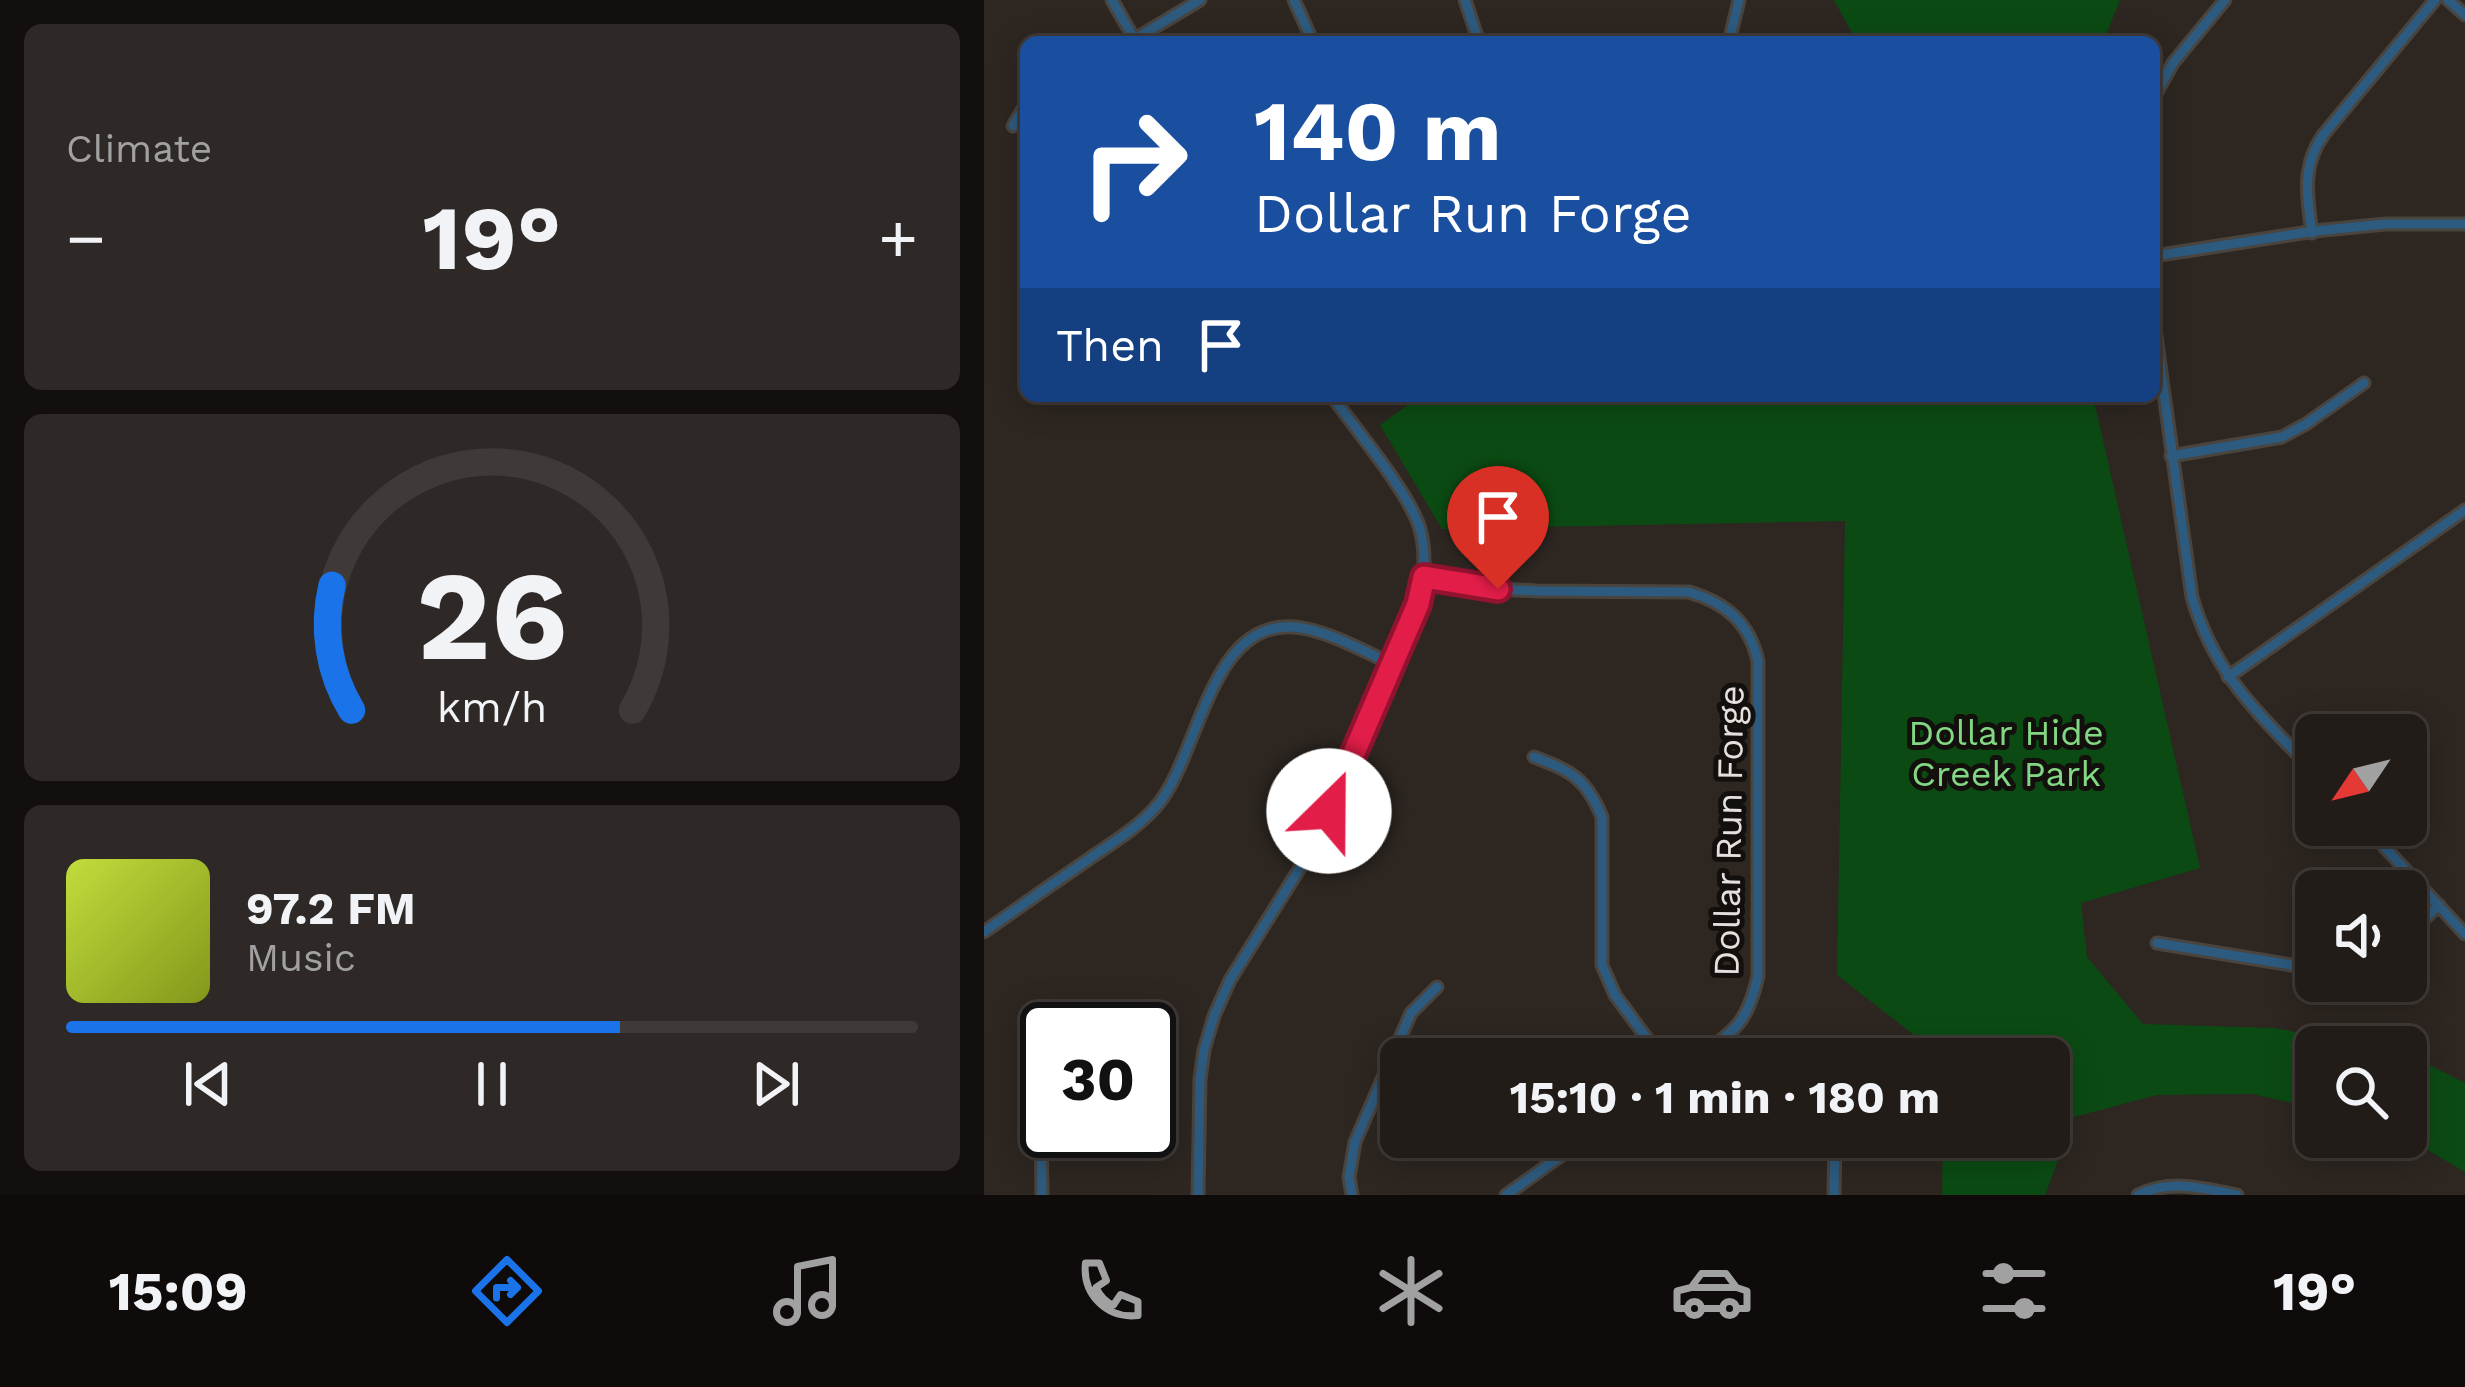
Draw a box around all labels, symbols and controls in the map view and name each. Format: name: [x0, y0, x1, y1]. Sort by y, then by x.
text: 140 m: [1254, 82, 1502, 180]
icon: right: [1056, 84, 1212, 240]
text: Climate: [66, 126, 212, 171]
text: Dollar Run Forge: [1254, 182, 1692, 245]
text: 19°: [423, 185, 561, 291]
text: −: [66, 200, 106, 277]
text: +: [878, 200, 918, 277]
icon: arrive: [1188, 312, 1254, 378]
text: Then: [1056, 319, 1164, 372]
pin: [1447, 466, 1549, 589]
icon: arrive: [1465, 484, 1531, 550]
text: 26: [416, 544, 568, 690]
text: km/h: [437, 682, 547, 732]
street label: Dollar Run Forge: [1705, 685, 1753, 977]
park label: Dollar Hide Creek Park: [1908, 712, 2104, 795]
north arrow: [2295, 714, 2427, 846]
map controls: [2295, 714, 2427, 1158]
position arrow: [1266, 748, 1392, 874]
button: sound: [2295, 870, 2427, 1002]
text: 97.2 FM: [246, 882, 416, 935]
text: Music: [246, 935, 356, 980]
speed limit sign: 30: [1020, 1002, 1176, 1158]
button: search: [2295, 1026, 2427, 1158]
icon: previous: [175, 1051, 241, 1117]
icon: pause: [459, 1051, 525, 1117]
icon: next: [743, 1051, 809, 1117]
text: 15:10 · 1 min · 180 m: [1510, 1071, 1940, 1124]
icon: directions: [465, 1249, 549, 1333]
icon: music: [766, 1249, 850, 1333]
icon: phone: [1068, 1249, 1152, 1333]
icon: climate: [1369, 1249, 1453, 1333]
icon: car: [1670, 1249, 1754, 1333]
icon: filters: [1972, 1249, 2056, 1333]
text: 15:09: [109, 1260, 248, 1323]
text: 19°: [2273, 1260, 2356, 1323]

